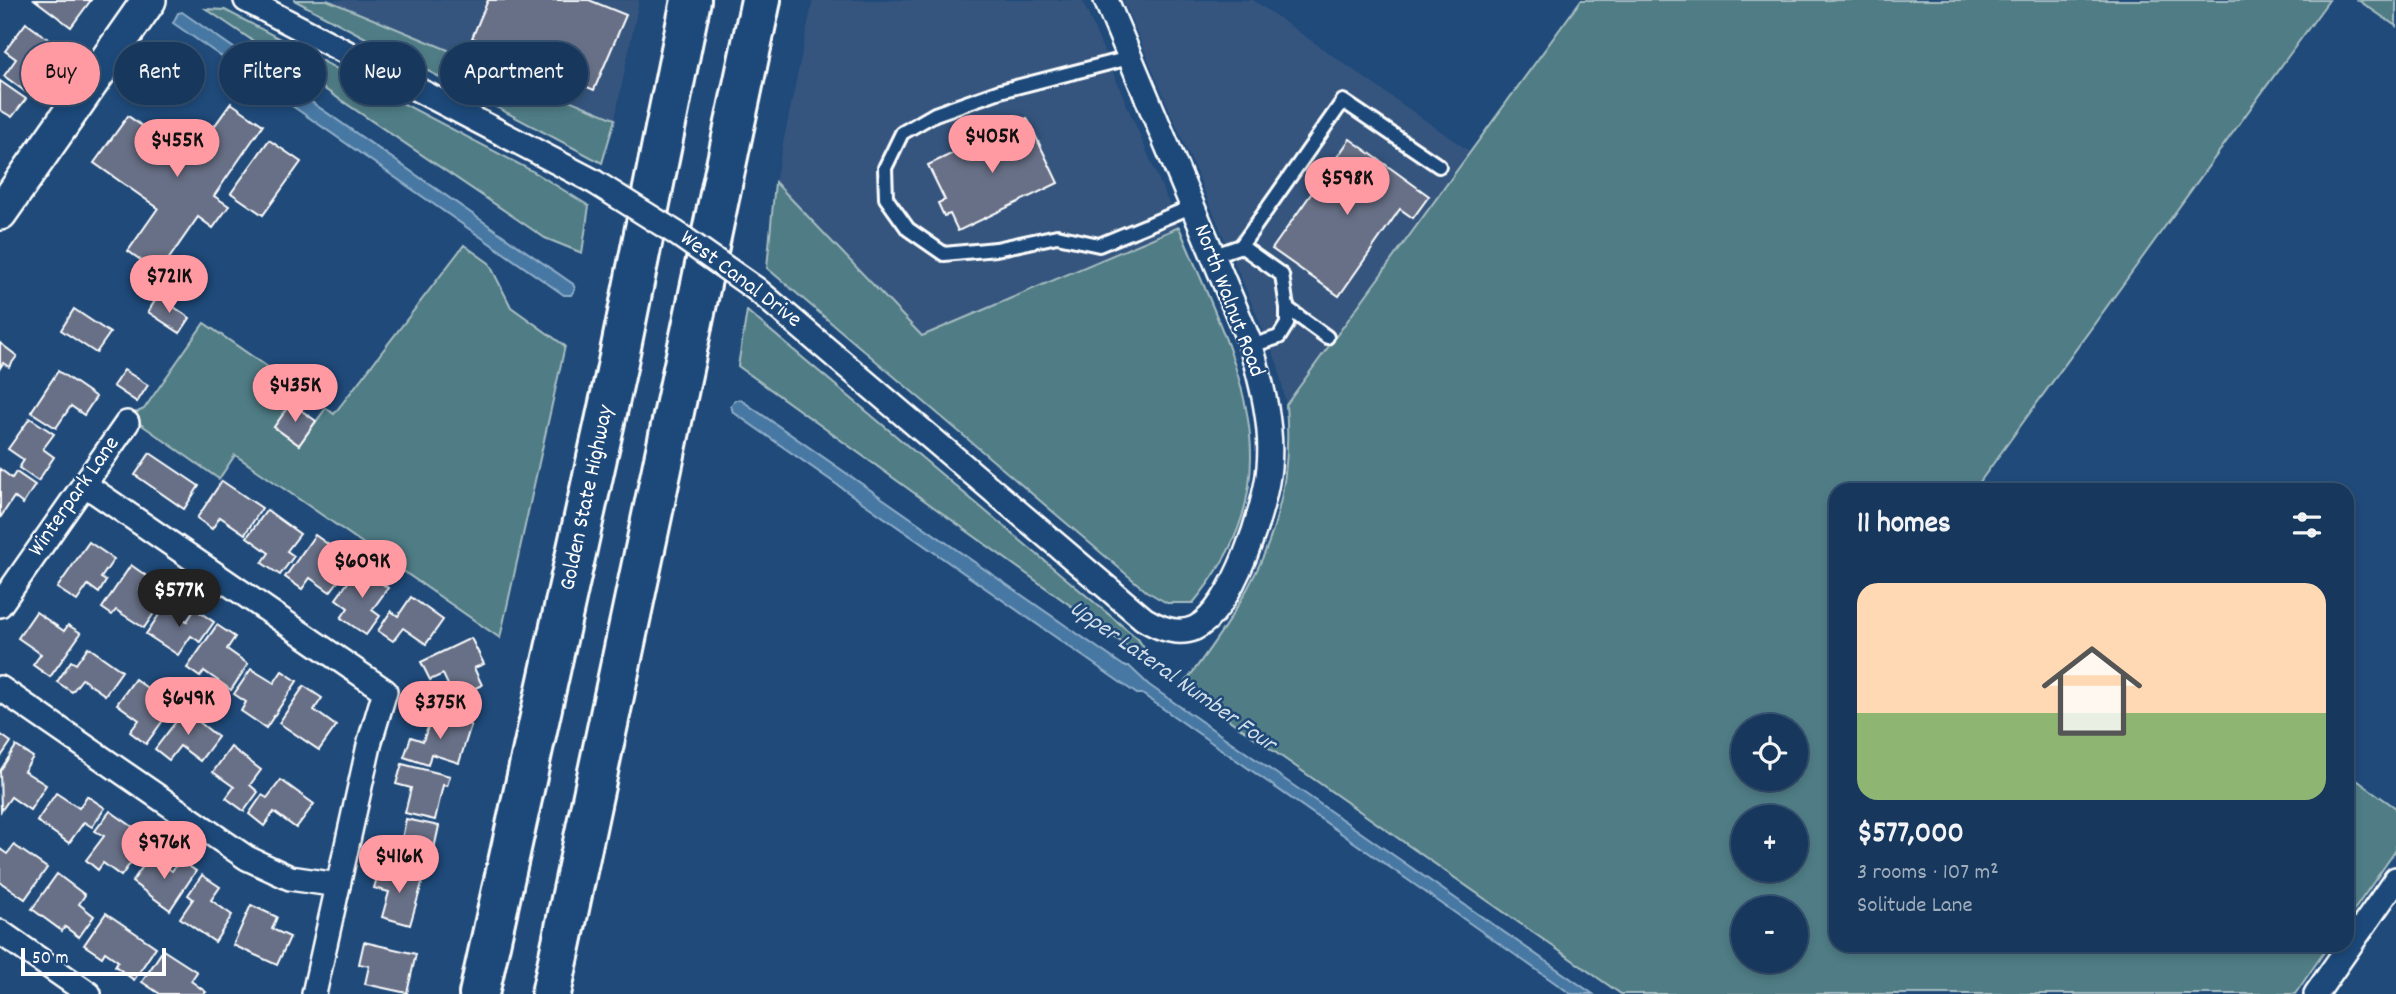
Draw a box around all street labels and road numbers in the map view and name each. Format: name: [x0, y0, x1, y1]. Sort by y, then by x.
street label: North Walnut Road: [1184, 220, 1272, 382]
street label: West Canal Drive: [672, 223, 808, 337]
street label: Golden State Highway: [552, 402, 624, 594]
street label: Winterpark Lane: [21, 430, 129, 564]

